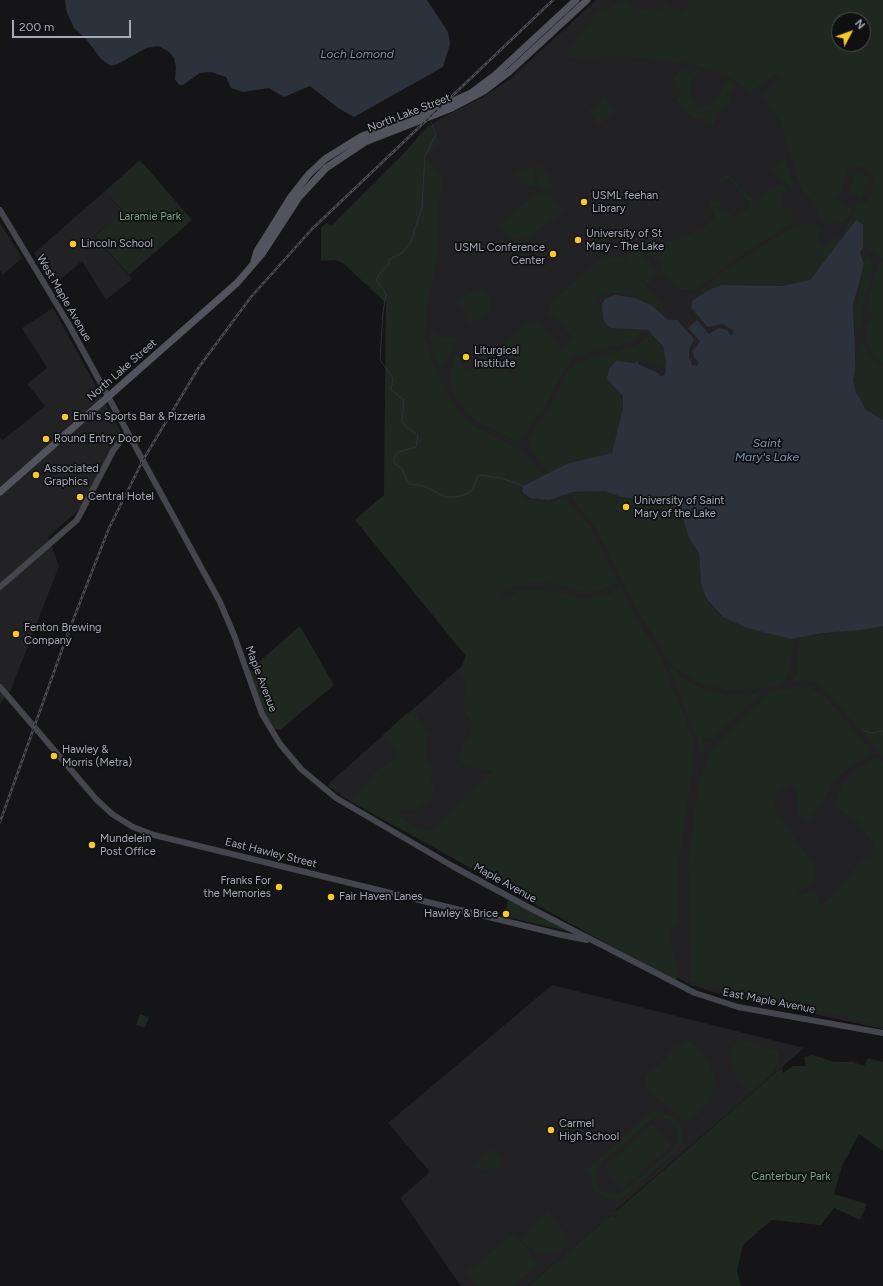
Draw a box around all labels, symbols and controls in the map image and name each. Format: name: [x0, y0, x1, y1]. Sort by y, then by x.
scale bar: [14, 12, 133, 38]
north arrow: [831, 12, 871, 52]
text: N: [852, 17, 867, 32]
text: 200 m: [19, 20, 54, 34]
water label: Loch Lomond: [320, 47, 394, 61]
street label: North Lake Street: [366, 91, 452, 135]
place label: USML feehan Library: [592, 189, 658, 215]
marker: USML feehan Library: [579, 197, 589, 207]
park label: Laramie Park: [119, 210, 181, 224]
place label: University of St Mary - The Lake: [586, 227, 664, 253]
marker: University of St Mary - The Lake: [573, 235, 583, 245]
place label: Lincoln School: [81, 237, 153, 251]
marker: Lincoln School: [68, 239, 78, 249]
place label: USML Conference Center: [454, 241, 545, 267]
marker: USML Conference Center: [548, 249, 558, 259]
street label: West Maple Avenue: [34, 252, 94, 344]
street label: North Lake Street: [85, 336, 159, 404]
place label: Liturgical Institute: [474, 344, 519, 370]
marker: Liturgical Institute: [461, 352, 471, 362]
place label: Emil's Sports Bar & Pizzeria: [73, 410, 205, 424]
marker: Emil's Sports Bar & Pizzeria: [60, 412, 70, 422]
place label: Round Entry Door: [54, 432, 142, 446]
marker: Round Entry Door: [41, 434, 51, 444]
water label: Saint Mary's Lake: [735, 436, 799, 464]
place label: Associated Graphics: [44, 462, 99, 488]
marker: Associated Graphics: [31, 470, 41, 480]
place label: Central Hotel: [88, 490, 154, 504]
marker: Central Hotel: [75, 492, 85, 502]
place label: University of Saint Mary of the Lake: [634, 494, 724, 520]
marker: University of Saint Mary of the Lake: [621, 502, 631, 512]
place label: Fenton Brewing Company: [24, 621, 101, 647]
marker: Fenton Brewing Company: [11, 629, 21, 639]
street label: Maple Avenue: [242, 644, 280, 714]
place label: Hawley & Morris (Metra): [62, 743, 132, 769]
marker: Hawley & Morris (Metra): [49, 751, 59, 761]
place label: Mundelein Post Office: [100, 832, 156, 858]
street label: East Hawley Street: [224, 835, 318, 871]
marker: Mundelein Post Office: [87, 840, 97, 850]
street label: Maple Avenue: [471, 860, 539, 906]
place label: Franks For the Memories: [204, 874, 271, 900]
marker: Franks For the Memories: [274, 882, 284, 892]
place label: Fair Haven Lanes: [339, 890, 422, 904]
marker: Fair Haven Lanes: [326, 892, 336, 902]
place label: Hawley & Brice: [424, 907, 498, 921]
marker: Hawley & Brice: [501, 909, 511, 919]
street label: East Maple Avenue: [722, 986, 816, 1016]
place label: Carmel High School: [559, 1117, 619, 1143]
marker: Carmel High School: [546, 1125, 556, 1135]
park label: Canterbury Park: [751, 1170, 831, 1184]

